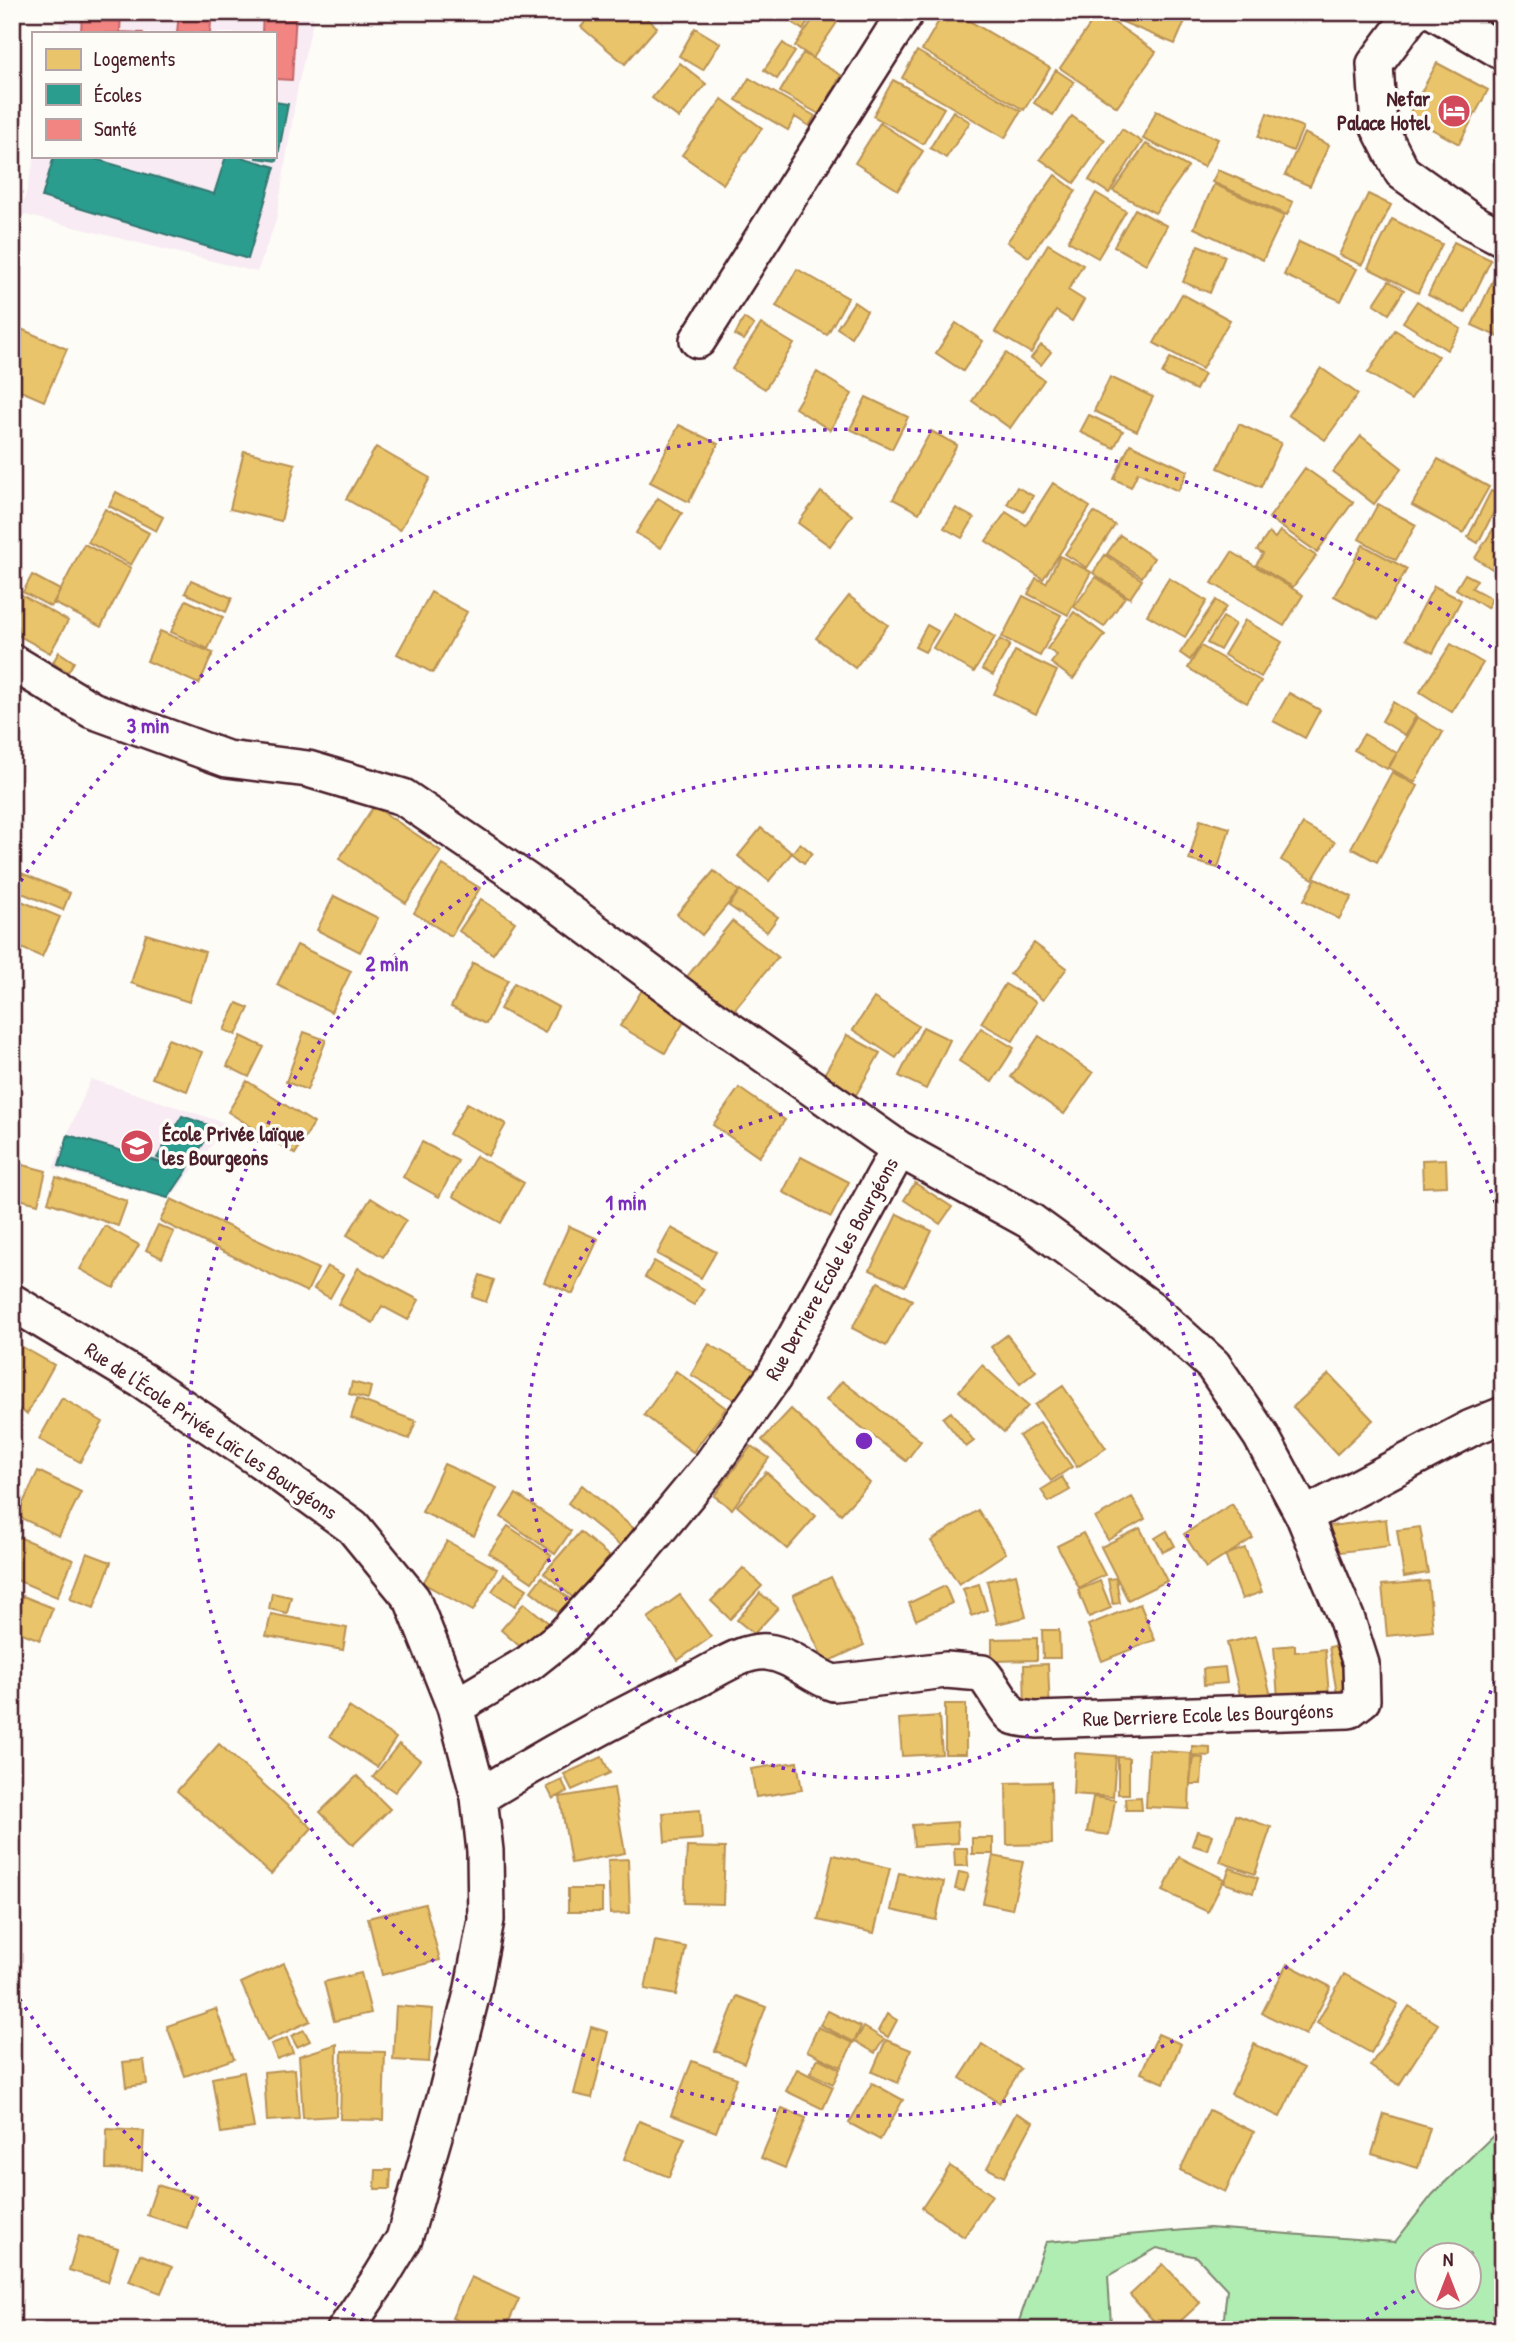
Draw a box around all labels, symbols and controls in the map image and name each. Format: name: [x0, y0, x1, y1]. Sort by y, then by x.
legend: [32, 32, 276, 158]
text: Logements: [94, 44, 175, 73]
text: Écoles: [94, 80, 142, 109]
place label: Nefar Palace Hotel: [1337, 84, 1431, 137]
hotel icon: Nefar Palace Hotel: [1435, 92, 1473, 130]
text: Santé: [94, 114, 137, 143]
text: 3 min: [127, 711, 169, 740]
text: 2 min: [365, 949, 409, 978]
place label: École Privée laïque les Bourgeons: [162, 1119, 305, 1173]
school or university icon: École Privée laïque les Bourgeons: [118, 1127, 156, 1165]
street label: Rue Derriere Ecole les Bourgéons: [758, 1152, 905, 1385]
text: 1 min: [606, 1188, 646, 1217]
street label: Rue de l'École Privée Laïc les Bourgéons: [79, 1335, 343, 1526]
centre of rings: [852, 1429, 876, 1453]
street label: Rue Derriere Ecole les Bourgéons: [1082, 1696, 1334, 1733]
north arrow: [1414, 2240, 1484, 2310]
text: N: [1443, 2246, 1453, 2272]

